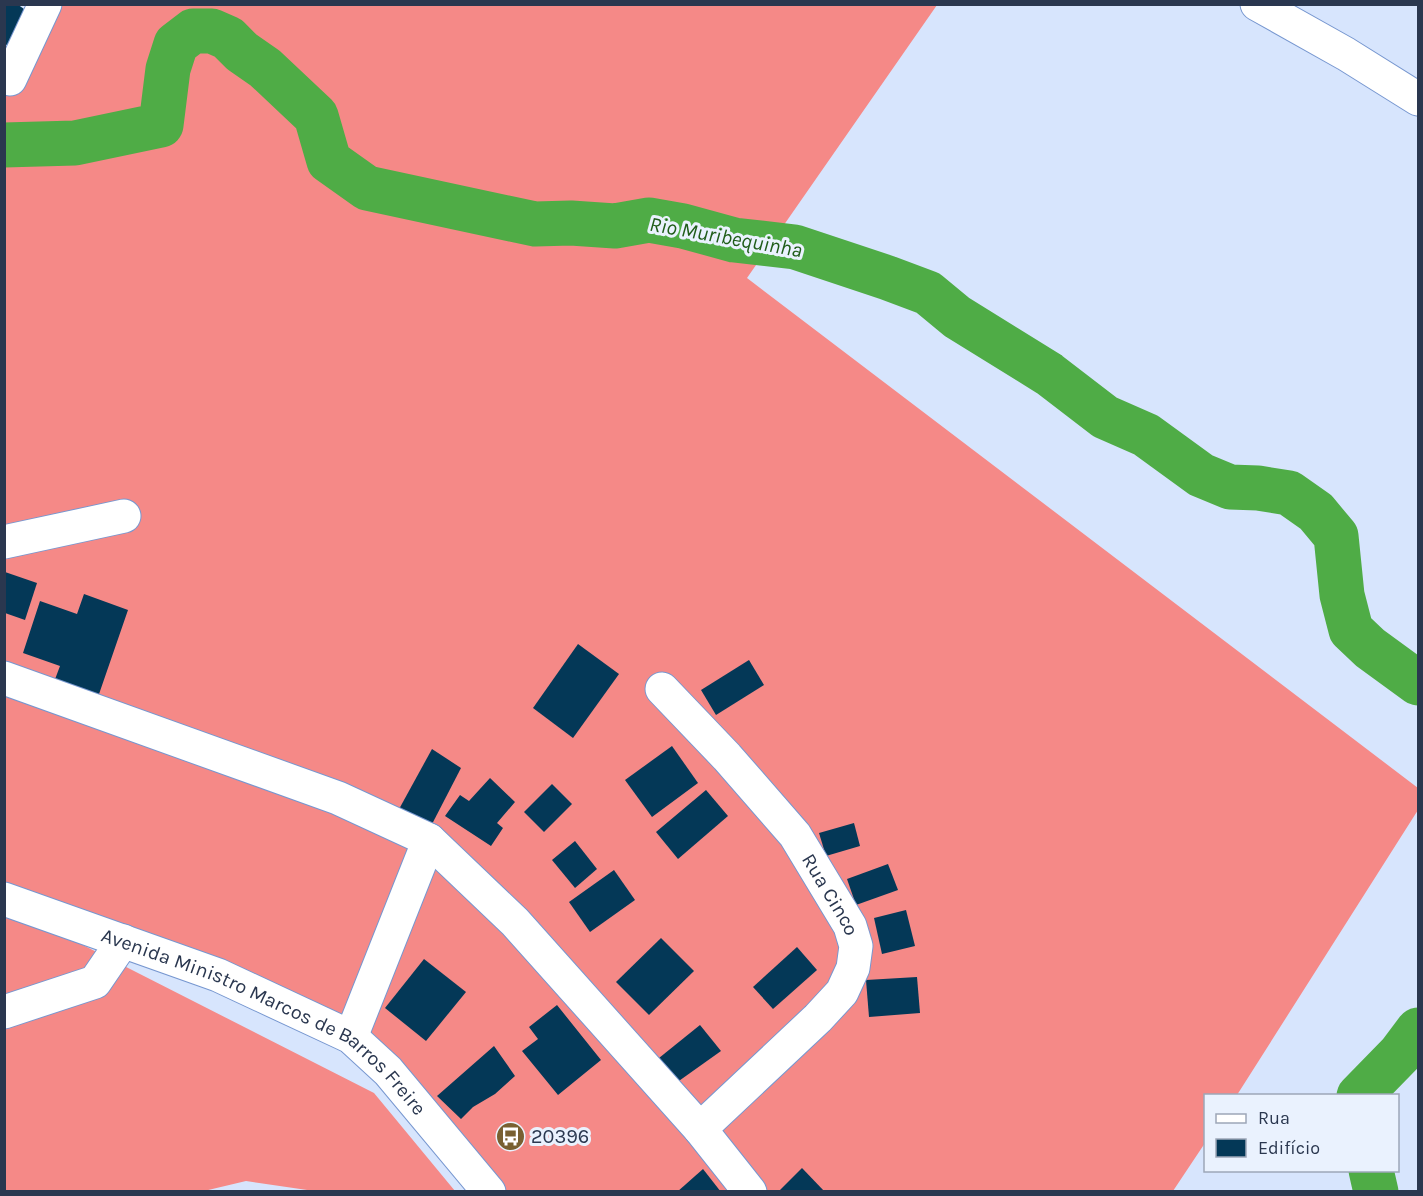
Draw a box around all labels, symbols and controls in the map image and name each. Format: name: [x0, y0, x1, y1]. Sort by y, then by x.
water label: Rio Muribequinha: [648, 212, 804, 262]
street label: Rua Cinco: [797, 850, 863, 938]
street label: Avenida Ministro Marcos de Barros Freire: [98, 924, 431, 1120]
legend: [1204, 1094, 1399, 1172]
text: Rua: [1258, 1107, 1290, 1129]
bus stop icon: 20396: [494, 1120, 526, 1152]
place label: 20396: [531, 1125, 589, 1148]
text: Edifício: [1258, 1137, 1320, 1159]

